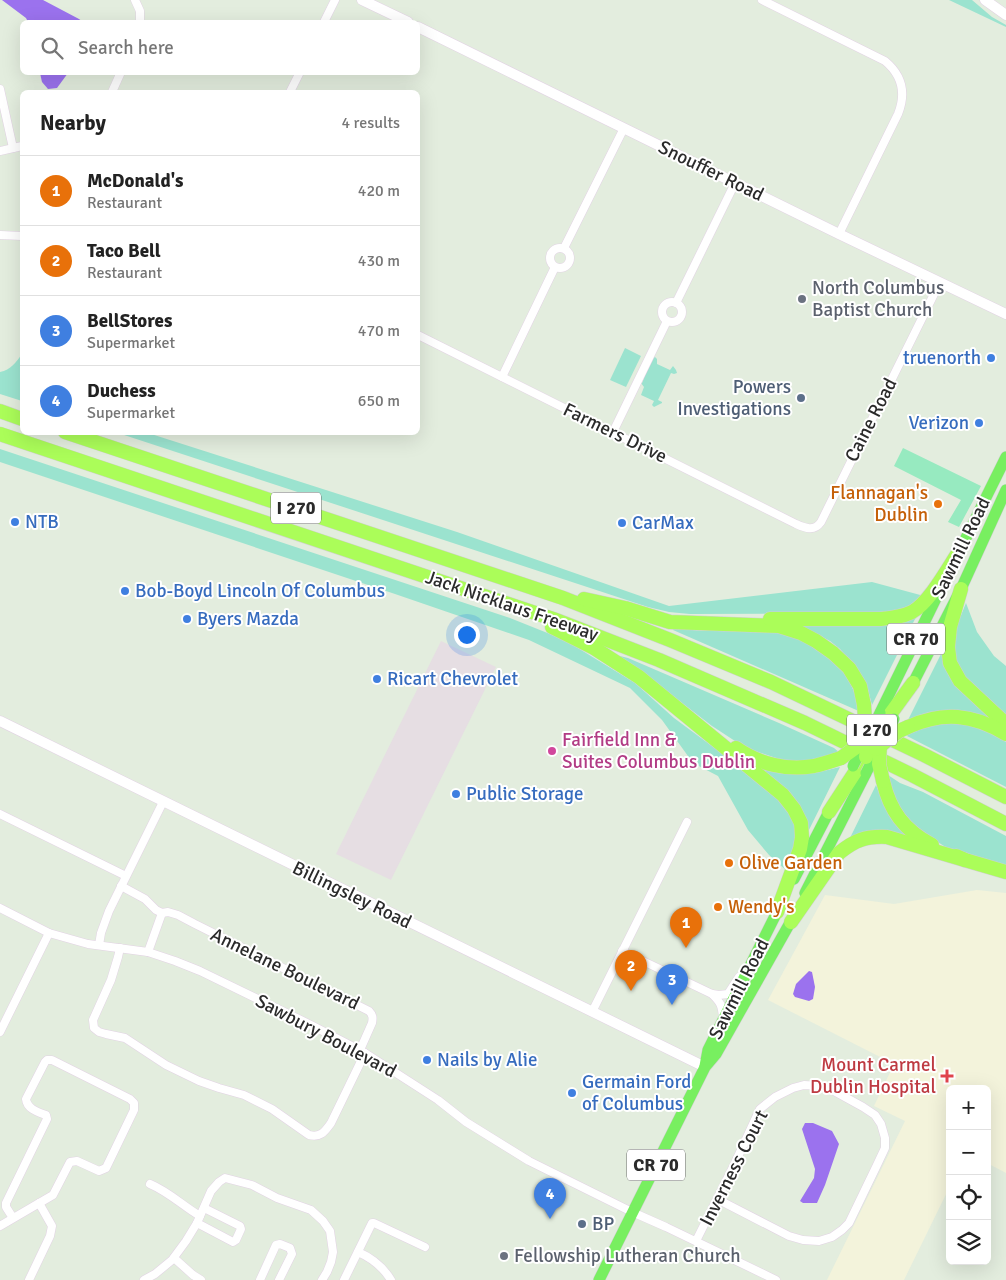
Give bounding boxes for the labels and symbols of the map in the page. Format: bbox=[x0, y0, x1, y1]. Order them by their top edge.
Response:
street label: Snouffer Road bbox=[654, 135, 768, 207]
place label: North Columbus Baptist Church bbox=[812, 276, 944, 322]
marker: North Columbus Baptist Church bbox=[796, 293, 808, 305]
place label: truenorth bbox=[903, 346, 981, 370]
marker: truenorth bbox=[985, 352, 997, 364]
street label: Caine Road bbox=[840, 374, 902, 466]
place label: Powers Investigations bbox=[677, 375, 791, 421]
marker: Powers Investigations bbox=[795, 392, 807, 404]
street label: Farmers Drive bbox=[559, 398, 671, 468]
place label: Verizon bbox=[909, 411, 969, 435]
marker: Verizon bbox=[973, 417, 985, 429]
place label: Flannagan's Dublin bbox=[830, 481, 928, 527]
road number: I 270 bbox=[271, 492, 321, 524]
street label: Sawmill Road bbox=[926, 493, 996, 603]
marker: Flannagan's Dublin bbox=[932, 498, 944, 510]
place label: NTB bbox=[25, 510, 59, 534]
place label: CarMax bbox=[632, 511, 694, 535]
marker: NTB bbox=[9, 516, 21, 528]
marker: CarMax bbox=[616, 517, 628, 529]
street label: Jack Nicklaus Freeway bbox=[422, 565, 602, 647]
place label: Bob-Boyd Lincoln Of Columbus bbox=[135, 579, 385, 603]
marker: Bob-Boyd Lincoln Of Columbus bbox=[119, 585, 131, 597]
place label: Byers Mazda bbox=[197, 607, 299, 631]
marker: Byers Mazda bbox=[181, 613, 193, 625]
your location bbox=[454, 622, 480, 648]
road number: CR 70 bbox=[887, 624, 945, 654]
place label: Ricart Chevrolet bbox=[387, 667, 519, 691]
marker: Ricart Chevrolet bbox=[371, 673, 383, 685]
road number: I 270 bbox=[847, 714, 897, 746]
place label: Fairfield Inn & Suites Columbus Dublin bbox=[562, 728, 755, 774]
marker: Fairfield Inn & Suites Columbus Dublin bbox=[546, 745, 558, 757]
place label: Public Storage bbox=[466, 782, 584, 806]
marker: Public Storage bbox=[450, 788, 462, 800]
place label: Olive Garden bbox=[739, 851, 843, 875]
street label: Billingsley Road bbox=[288, 856, 416, 934]
marker: Olive Garden bbox=[723, 857, 735, 869]
place label: Wendy's bbox=[728, 895, 794, 919]
marker: Wendy's bbox=[712, 901, 724, 913]
pin: 1 bbox=[670, 907, 702, 948]
street label: Annelane Boulevard bbox=[207, 923, 363, 1015]
street label: Sawmill Road bbox=[703, 935, 775, 1043]
pin: 2 bbox=[615, 950, 647, 991]
pin: 3 bbox=[656, 964, 688, 1005]
street label: Sawbury Boulevard bbox=[251, 989, 401, 1083]
place label: Nails by Alie bbox=[437, 1048, 537, 1072]
place label: Mount Carmel Dublin Hospital bbox=[810, 1053, 936, 1099]
marker: Nails by Alie bbox=[421, 1054, 433, 1066]
marker: Mount Carmel Dublin Hospital bbox=[940, 1069, 954, 1083]
place label: Germain Ford of Columbus bbox=[582, 1070, 691, 1116]
marker: Germain Ford of Columbus bbox=[566, 1087, 578, 1099]
street label: Inverness Court bbox=[695, 1106, 774, 1230]
road number: CR 70 bbox=[627, 1150, 685, 1180]
pin: 4 bbox=[534, 1178, 566, 1219]
place label: BP bbox=[592, 1212, 614, 1236]
marker: BP bbox=[576, 1218, 588, 1230]
place label: Fellowship Lutheran Church bbox=[514, 1244, 741, 1268]
marker: Fellowship Lutheran Church bbox=[498, 1250, 510, 1262]

